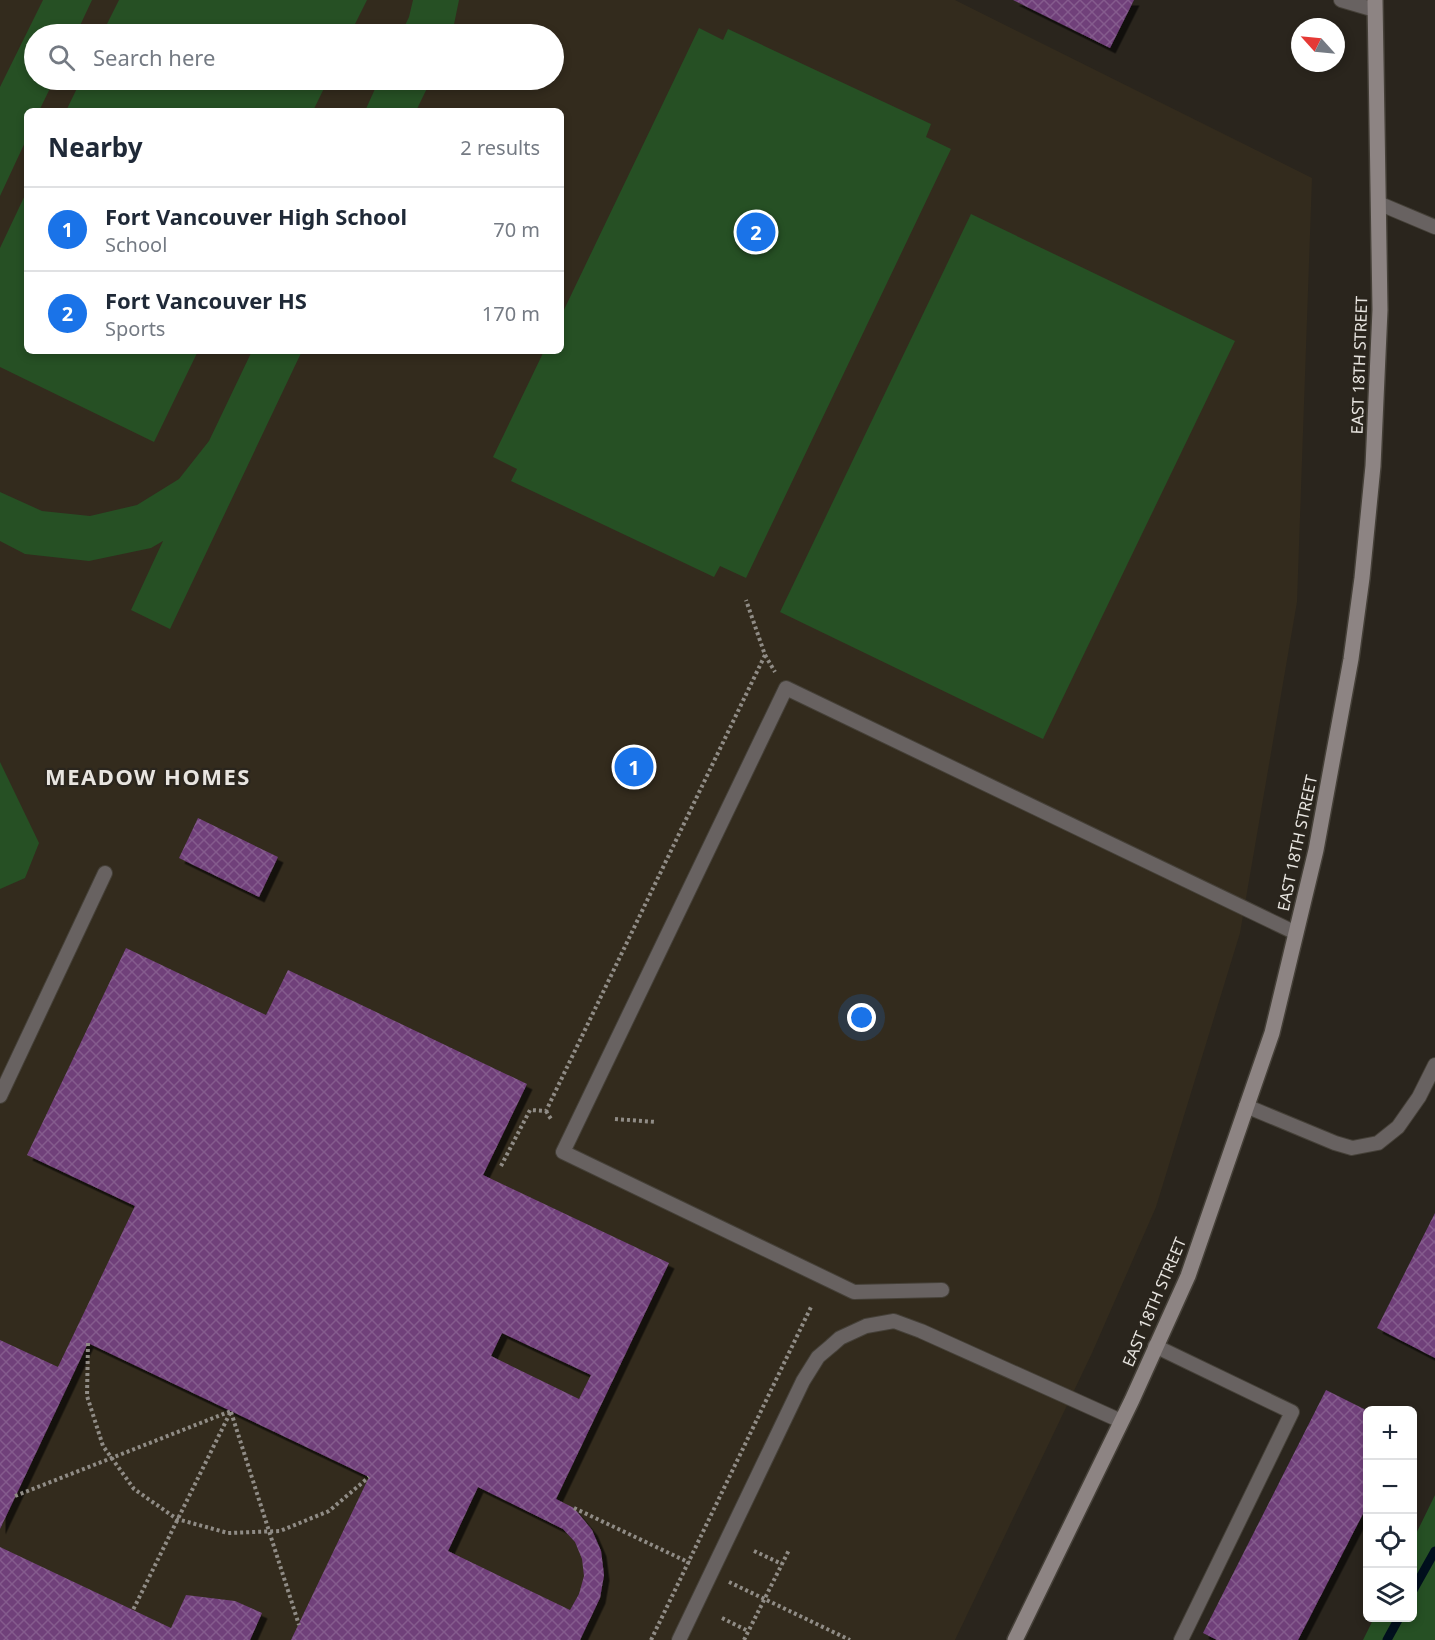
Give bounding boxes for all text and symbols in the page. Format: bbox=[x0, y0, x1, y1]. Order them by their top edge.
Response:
north arrow bbox=[1291, 18, 1345, 72]
search box bbox=[24, 24, 564, 90]
icon: search bbox=[45, 41, 78, 74]
text: Search here bbox=[93, 42, 215, 72]
text: Nearby bbox=[48, 129, 143, 165]
text: 2 results bbox=[460, 134, 540, 161]
text: Fort Vancouver High School bbox=[105, 201, 407, 231]
pin: 2 bbox=[736, 210, 776, 254]
text: 1 bbox=[62, 216, 73, 243]
text: 70 m bbox=[493, 216, 540, 243]
text: School bbox=[105, 231, 167, 258]
text: Fort Vancouver HS bbox=[105, 285, 307, 315]
street label: EAST 18TH STREET bbox=[1346, 295, 1372, 435]
text: 2 bbox=[62, 300, 73, 327]
text: 170 m bbox=[482, 300, 540, 327]
text: Sports bbox=[105, 315, 165, 342]
pin: 1 bbox=[614, 744, 654, 789]
district label: MEADOW HOMES bbox=[45, 761, 251, 791]
street label: EAST 18TH STREET bbox=[1272, 773, 1322, 913]
your location bbox=[847, 1003, 876, 1032]
street label: EAST 18TH STREET bbox=[1117, 1234, 1191, 1370]
map controls bbox=[1363, 1406, 1417, 1622]
button: + bbox=[1363, 1406, 1417, 1460]
button: − bbox=[1363, 1460, 1417, 1514]
button: locate bbox=[1363, 1514, 1417, 1568]
button: layers bbox=[1363, 1568, 1417, 1622]

